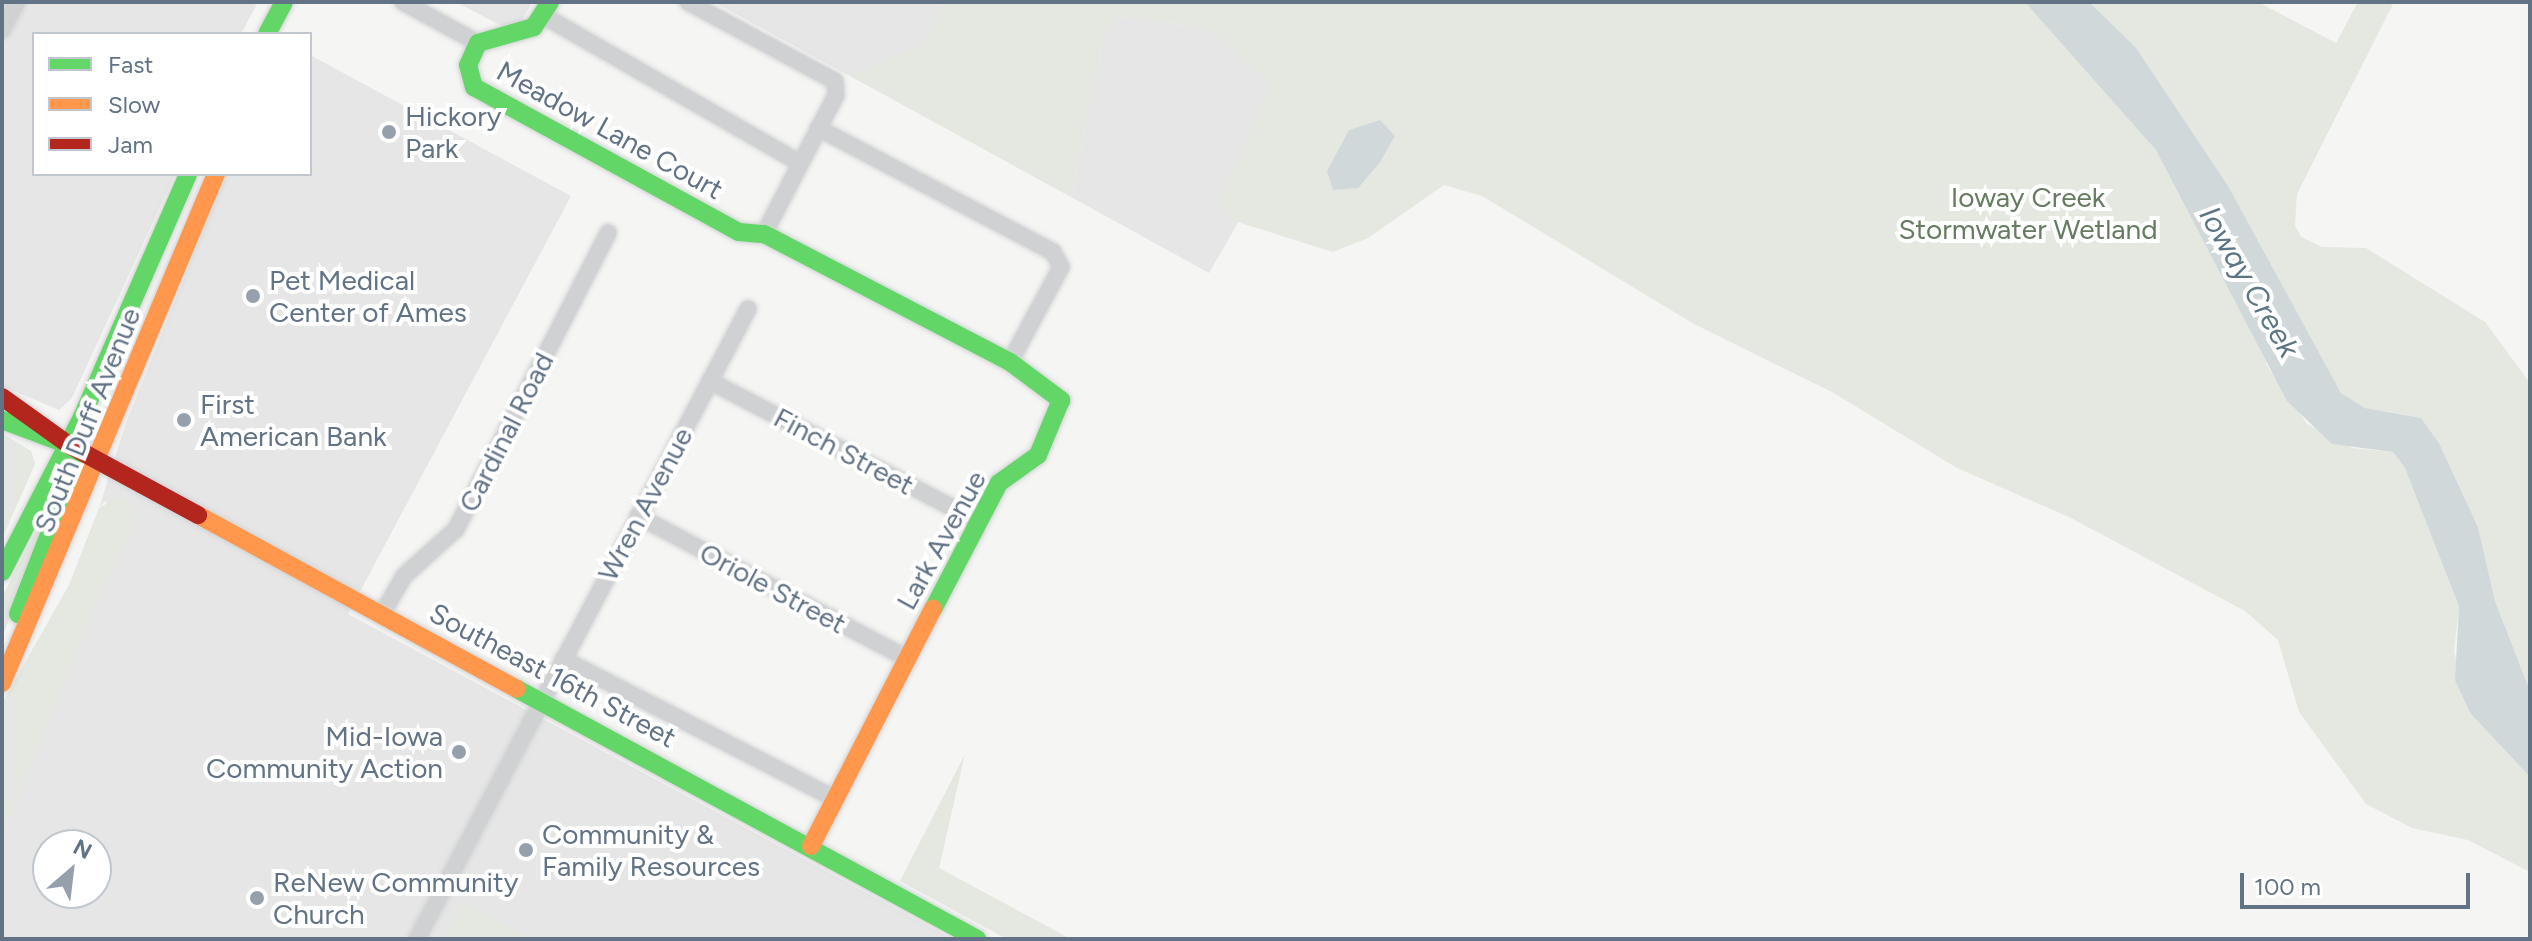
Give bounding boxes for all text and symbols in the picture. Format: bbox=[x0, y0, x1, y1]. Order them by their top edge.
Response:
legend bbox=[32, 32, 312, 176]
text: Fast bbox=[108, 50, 153, 79]
street label: Meadow Lane Court bbox=[491, 54, 729, 206]
text: Slow bbox=[108, 90, 160, 119]
place label: Hickory Park bbox=[405, 99, 501, 165]
marker: Hickory Park bbox=[380, 123, 398, 141]
text: Jam bbox=[108, 130, 153, 159]
park label: Ioway Creek Stormwater Wetland bbox=[1898, 180, 2158, 246]
water label: Ioway Creek bbox=[2191, 200, 2307, 364]
place label: Pet Medical Center of Ames bbox=[269, 263, 467, 329]
marker: Pet Medical Center of Ames bbox=[244, 287, 262, 305]
street label: South Duff Avenue bbox=[27, 303, 147, 537]
street label: Cardinal Road bbox=[451, 347, 561, 517]
place label: First American Bank bbox=[200, 387, 387, 453]
street label: Finch Street bbox=[768, 400, 920, 502]
marker: First American Bank bbox=[175, 411, 193, 429]
street label: Wren Avenue bbox=[591, 422, 699, 586]
street label: Lark Avenue bbox=[889, 465, 993, 615]
street label: Oriole Street bbox=[694, 535, 852, 641]
street label: Southeast 16th Street bbox=[424, 596, 682, 754]
place label: Mid-Iowa Community Action bbox=[206, 719, 443, 785]
marker: Mid-Iowa Community Action bbox=[450, 743, 468, 761]
place label: Community & Family Resources bbox=[542, 817, 760, 883]
north arrow bbox=[32, 829, 112, 909]
text: N bbox=[69, 833, 96, 865]
marker: Community & Family Resources bbox=[517, 841, 535, 859]
scale bar bbox=[2244, 857, 2474, 907]
place label: ReNew Community Church bbox=[273, 865, 518, 931]
text: 100 m bbox=[2254, 872, 2321, 901]
marker: ReNew Community Church bbox=[248, 889, 266, 907]

